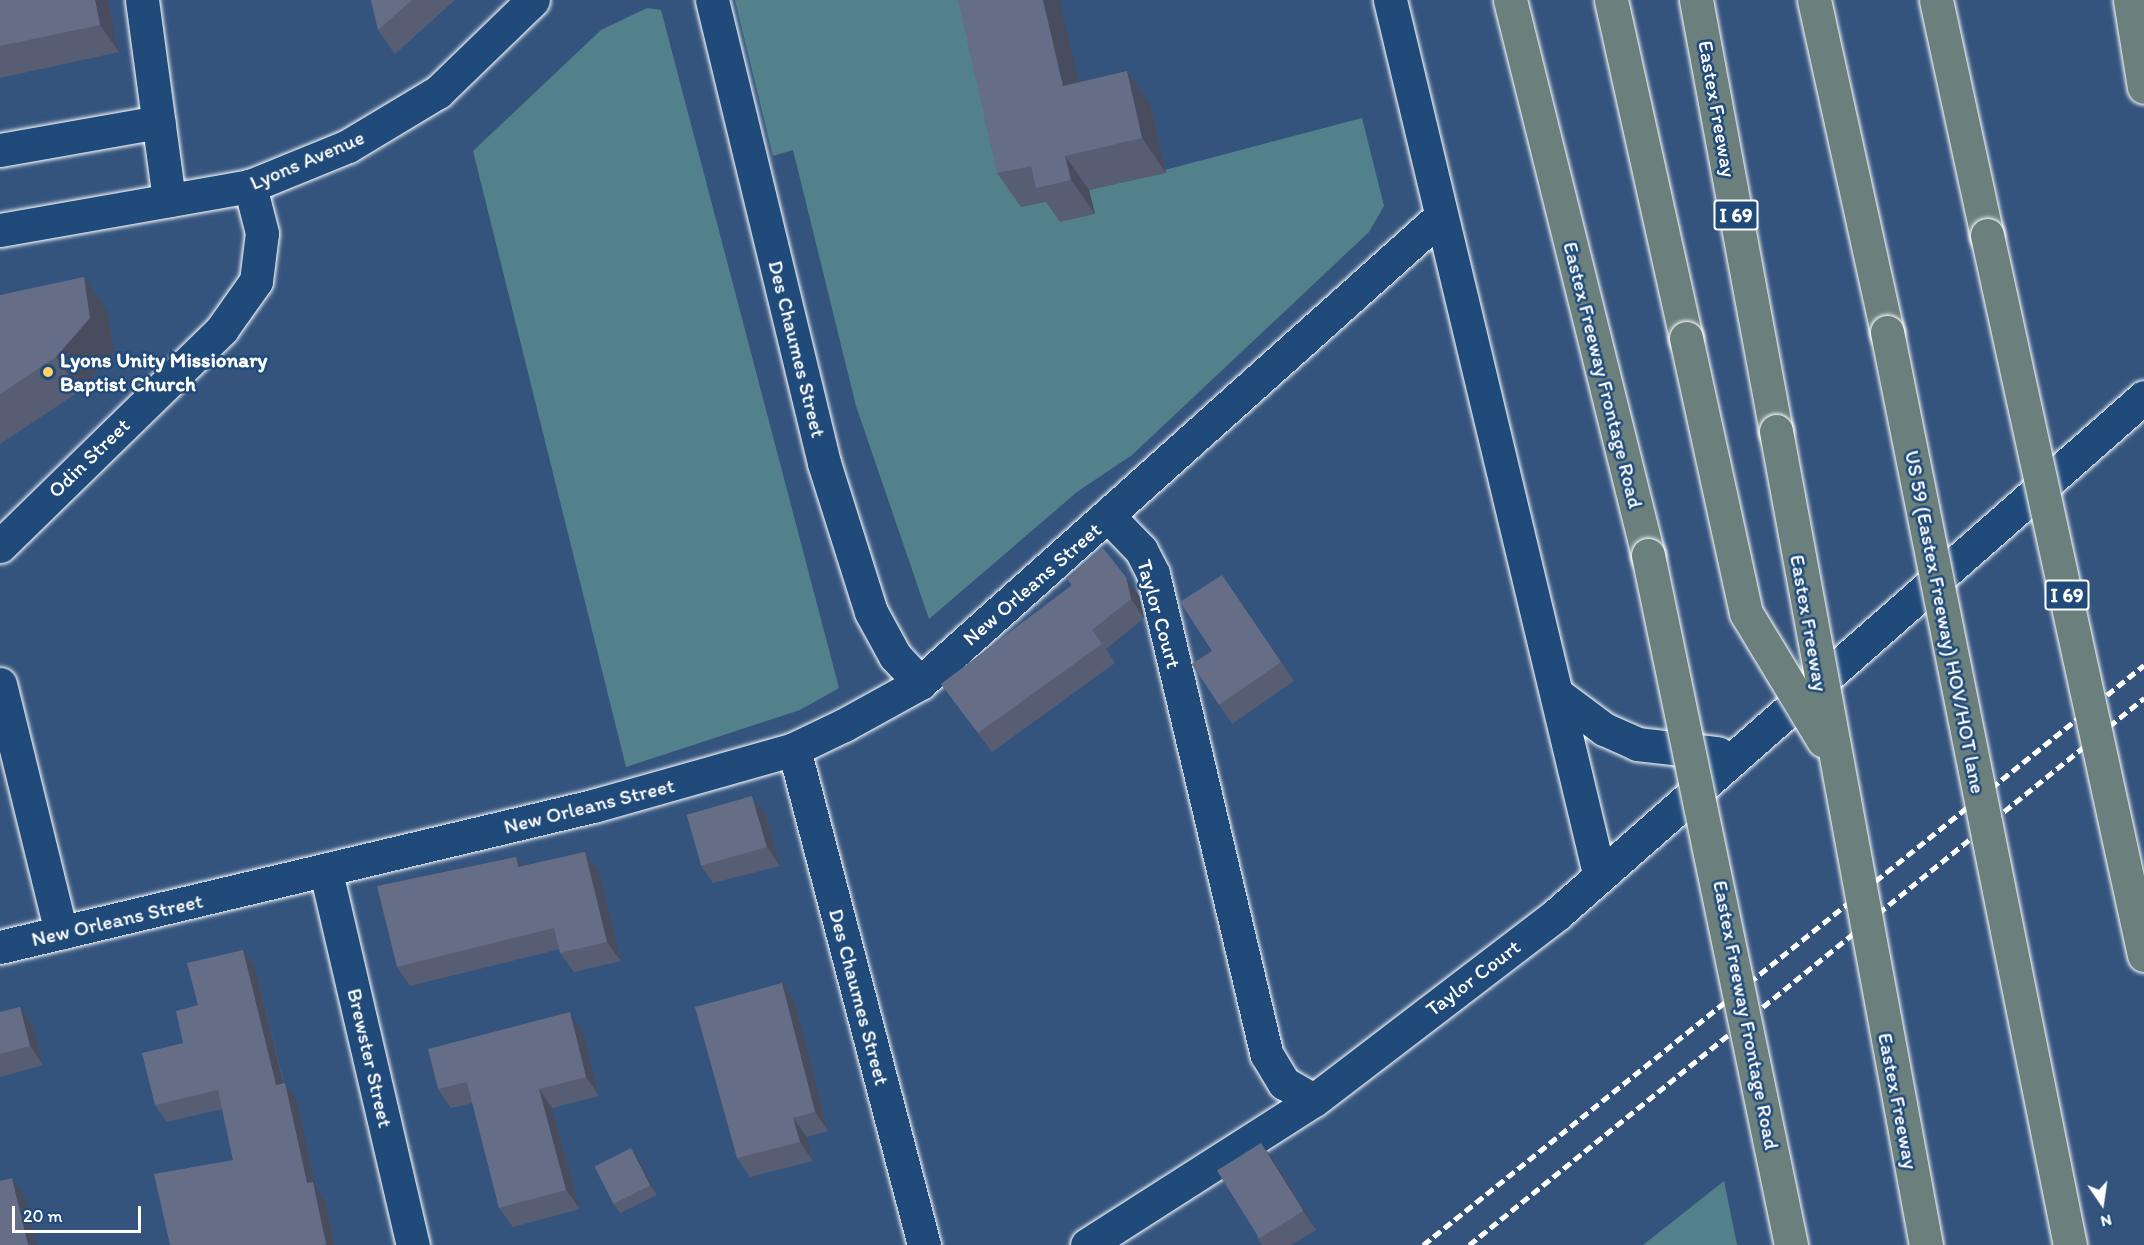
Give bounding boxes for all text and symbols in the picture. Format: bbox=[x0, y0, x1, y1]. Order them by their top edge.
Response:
street label: Eastex Freeway bbox=[1693, 38, 1741, 180]
street label: Lyons Avenue bbox=[246, 125, 368, 195]
road number: I 69 bbox=[1714, 198, 1758, 232]
street label: Eastex Freeway Frontage Road bbox=[1558, 239, 1648, 511]
street label: Des Chaumes Street bbox=[763, 258, 831, 440]
place label: Lyons Unity Missionary Baptist Church bbox=[60, 347, 268, 397]
marker: Lyons Unity Missionary Baptist Church bbox=[41, 365, 55, 379]
street label: Odin Street bbox=[43, 413, 135, 503]
street label: US 59 (Eastex Freeway) HOV/HOT lane bbox=[1899, 448, 1991, 796]
street label: New Orleans Street bbox=[958, 517, 1106, 651]
street label: Eastex Freeway bbox=[1785, 552, 1833, 694]
street label: Taylor Court bbox=[1131, 557, 1187, 671]
road number: I 69 bbox=[2044, 578, 2090, 612]
street label: New Orleans Street bbox=[501, 773, 677, 839]
street label: Eastex Freeway Frontage Road bbox=[1708, 878, 1784, 1152]
street label: New Orleans Street bbox=[29, 888, 205, 952]
street label: Des Chaumes Street bbox=[823, 906, 895, 1088]
street label: Taylor Court bbox=[1421, 934, 1525, 1022]
street label: Brewster Street bbox=[342, 986, 398, 1130]
street label: Eastex Freeway bbox=[1872, 1030, 1924, 1172]
north arrow bbox=[2072, 1173, 2132, 1233]
scale bar bbox=[15, 1194, 144, 1232]
text: 20 m bbox=[23, 1205, 63, 1227]
text: N bbox=[2099, 1211, 2114, 1231]

